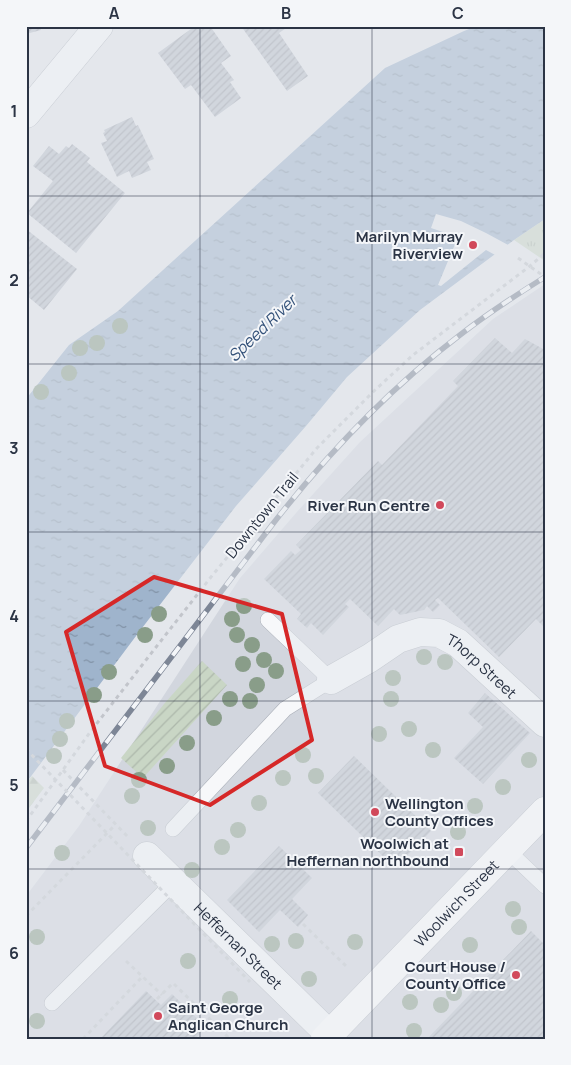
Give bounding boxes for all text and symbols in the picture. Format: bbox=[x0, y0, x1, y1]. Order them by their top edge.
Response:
text: A bbox=[109, 2, 120, 24]
text: B bbox=[281, 2, 291, 24]
text: C bbox=[452, 2, 464, 24]
text: 1 bbox=[10, 100, 18, 122]
place label: Marilyn Murray Riverview bbox=[356, 226, 464, 264]
marker: Marilyn Murray Riverview bbox=[467, 239, 479, 251]
text: 2 bbox=[9, 269, 19, 291]
water label: Speed River bbox=[223, 288, 303, 366]
text: 3 bbox=[9, 437, 19, 459]
street label: Downtown Trail bbox=[221, 467, 303, 563]
place label: River Run Centre bbox=[308, 495, 430, 516]
marker: River Run Centre bbox=[434, 499, 446, 511]
text: 4 bbox=[9, 605, 19, 627]
street label: Thorp Street bbox=[443, 628, 522, 703]
text: 5 bbox=[9, 774, 19, 796]
place label: Wellington County Offices bbox=[385, 793, 494, 831]
marker: Wellington County Offices bbox=[369, 806, 381, 818]
place label: Woolwich at Heffernan northbound bbox=[287, 833, 449, 871]
marker: Woolwich at Heffernan northbound bbox=[453, 846, 465, 858]
street label: Woolwich Street bbox=[409, 855, 503, 951]
street label: Heffernan Street bbox=[190, 897, 287, 994]
text: 6 bbox=[9, 942, 19, 964]
place label: Court House / County Office bbox=[405, 956, 506, 994]
marker: Court House / County Office bbox=[510, 969, 522, 981]
place label: Saint George Anglican Church bbox=[168, 997, 288, 1035]
marker: Saint George Anglican Church bbox=[152, 1010, 164, 1022]

